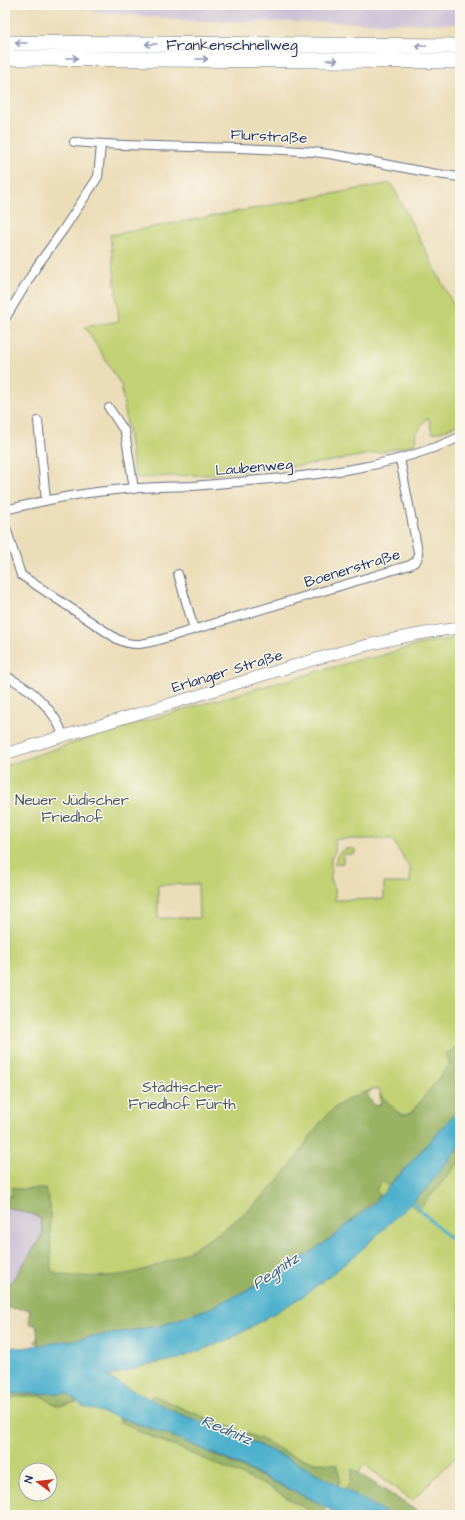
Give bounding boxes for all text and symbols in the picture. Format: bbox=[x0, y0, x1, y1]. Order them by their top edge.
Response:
street label: Frankenschnellweg bbox=[166, 35, 298, 57]
one-way arrow bbox=[15, 39, 28, 47]
one-way arrow bbox=[145, 40, 158, 48]
one-way arrow bbox=[415, 42, 428, 50]
one-way arrow bbox=[65, 54, 78, 62]
one-way arrow bbox=[195, 55, 208, 63]
one-way arrow bbox=[325, 56, 338, 64]
street label: Flurstraße bbox=[230, 124, 308, 149]
street label: Laubenweg bbox=[214, 454, 294, 482]
street label: Boenerstraße bbox=[302, 544, 403, 593]
street label: Erlanger Straße bbox=[169, 645, 286, 699]
park label: Neuer Jüdischer Friedhof bbox=[15, 790, 129, 828]
park label: Städtischer Friedhof Fürth bbox=[128, 1077, 236, 1115]
water label: Pegnitz bbox=[248, 1247, 305, 1295]
water label: Rednitz bbox=[198, 1409, 256, 1451]
north arrow bbox=[18, 1462, 58, 1502]
text: N bbox=[21, 1474, 37, 1485]

